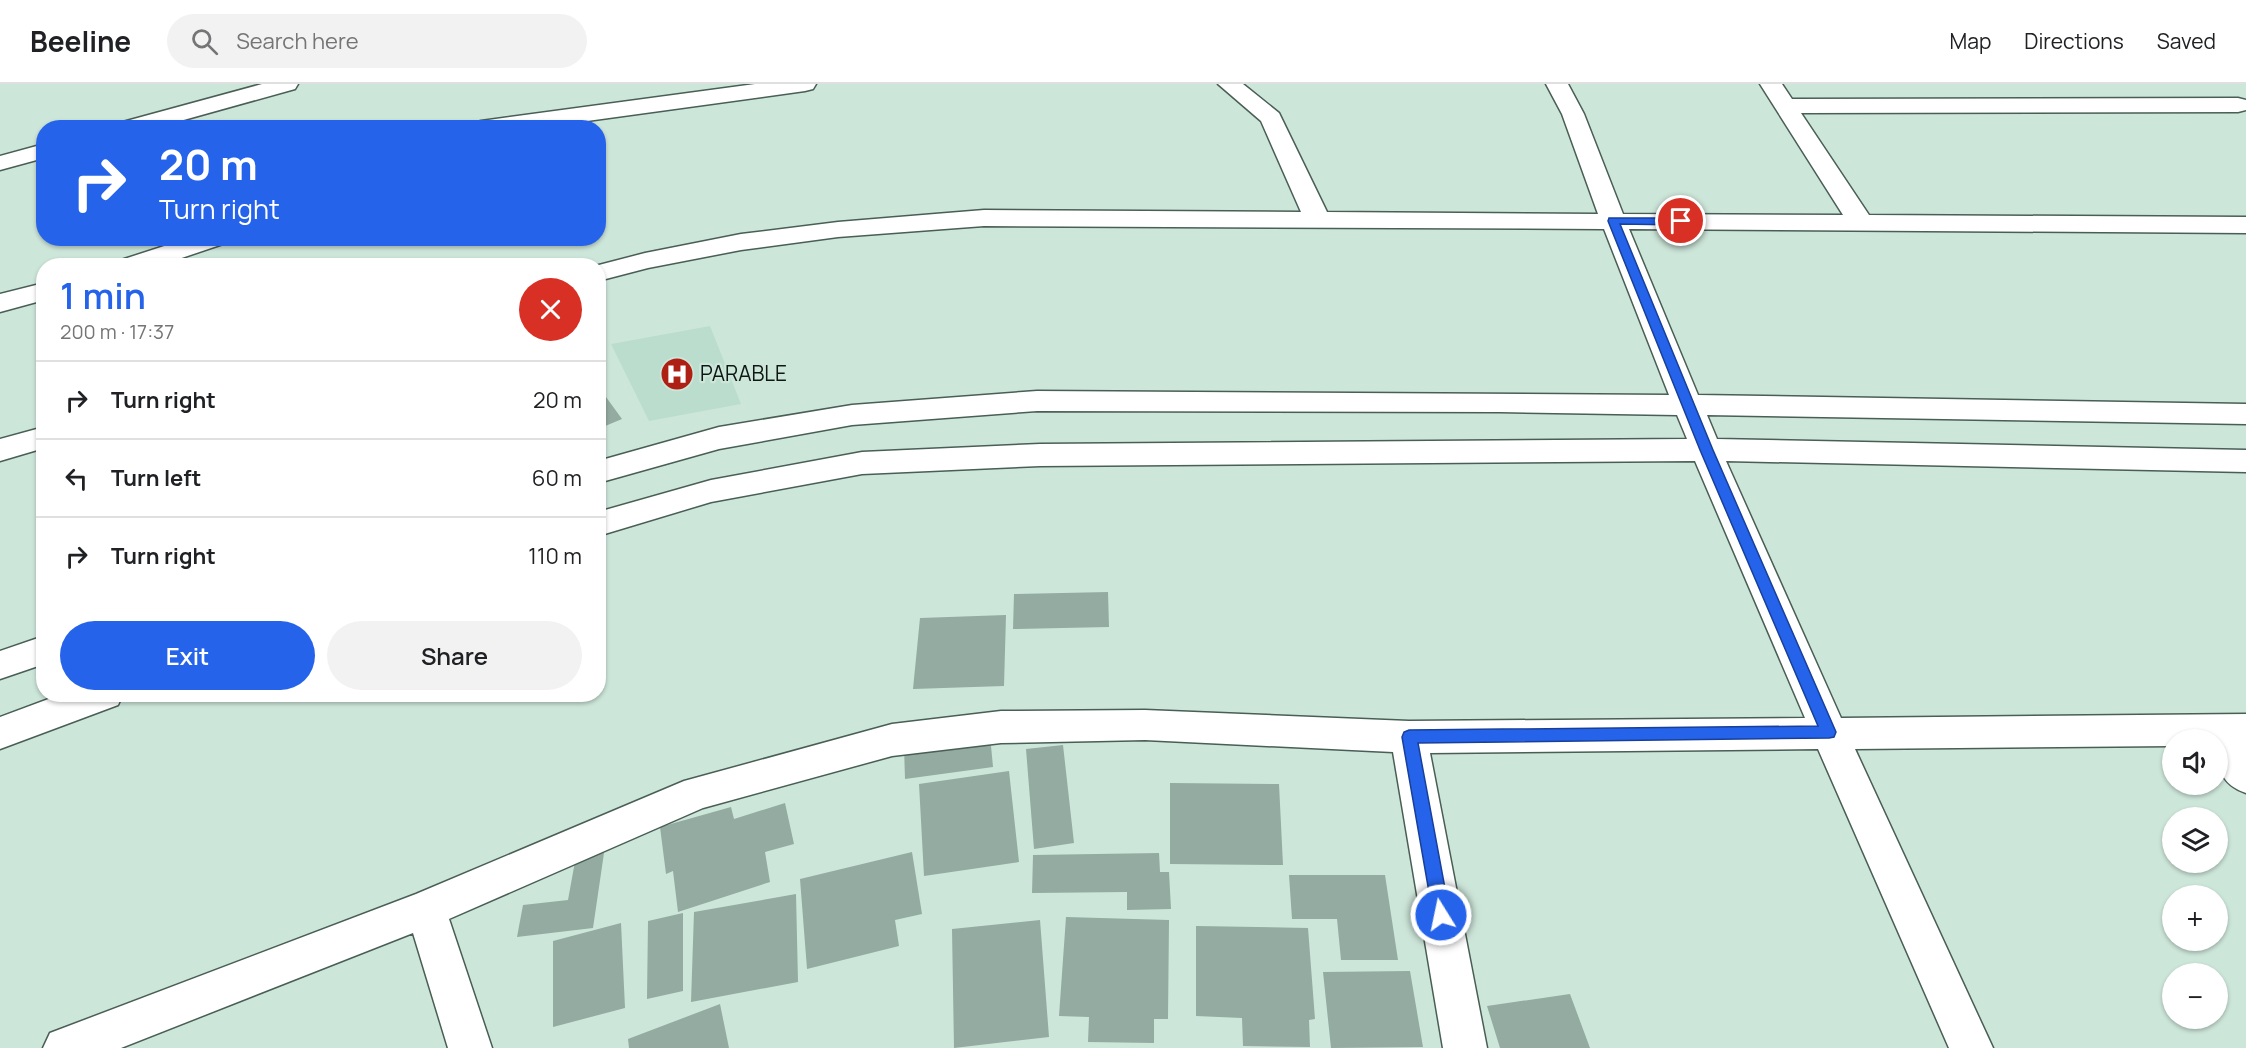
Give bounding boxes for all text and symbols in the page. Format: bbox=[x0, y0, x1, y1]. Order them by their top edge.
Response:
search box bbox=[167, 14, 587, 68]
text: Beeline bbox=[30, 22, 131, 60]
icon: search bbox=[188, 25, 221, 58]
text: Search here bbox=[236, 26, 359, 56]
text: Map bbox=[1950, 27, 1991, 55]
text: Directions bbox=[2024, 27, 2124, 55]
text: Saved bbox=[2157, 27, 2216, 55]
text: 20 m bbox=[159, 135, 258, 193]
icon: right bbox=[60, 144, 138, 222]
text: Turn right bbox=[159, 190, 280, 227]
pin bbox=[1655, 195, 1706, 246]
icon: arrive bbox=[1664, 204, 1697, 237]
text: 1 min bbox=[60, 271, 146, 320]
button: close bbox=[519, 278, 582, 341]
text: 200 m · 17:37 bbox=[60, 318, 174, 345]
hospital icon: PARABLE bbox=[659, 356, 695, 392]
place label: PARABLE bbox=[700, 359, 787, 387]
icon: right bbox=[60, 384, 93, 417]
text: Turn right bbox=[111, 385, 216, 415]
text: 20 m bbox=[533, 385, 582, 415]
icon: left bbox=[60, 462, 93, 495]
text: Turn left bbox=[111, 463, 201, 493]
text: 60 m bbox=[532, 463, 582, 493]
icon: right bbox=[60, 540, 93, 573]
text: Turn right bbox=[111, 541, 216, 571]
text: 110 m bbox=[528, 541, 582, 571]
button: Exit bbox=[60, 621, 315, 690]
button: Share bbox=[327, 621, 582, 690]
map controls bbox=[2162, 729, 2228, 1029]
button: sound bbox=[2162, 729, 2228, 795]
button: layers bbox=[2162, 807, 2228, 873]
position arrow bbox=[1409, 883, 1473, 947]
button: + bbox=[2162, 885, 2228, 951]
button: − bbox=[2162, 963, 2228, 1029]

